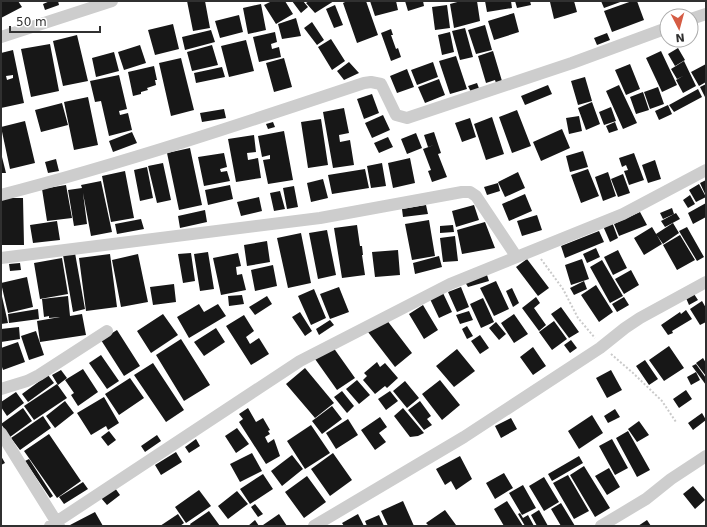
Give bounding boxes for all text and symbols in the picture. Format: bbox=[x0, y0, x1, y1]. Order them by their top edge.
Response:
scale bar bbox=[10, 8, 100, 34]
north arrow bbox=[659, 8, 699, 48]
text: 50 m bbox=[16, 15, 47, 29]
text: N bbox=[675, 31, 685, 44]

